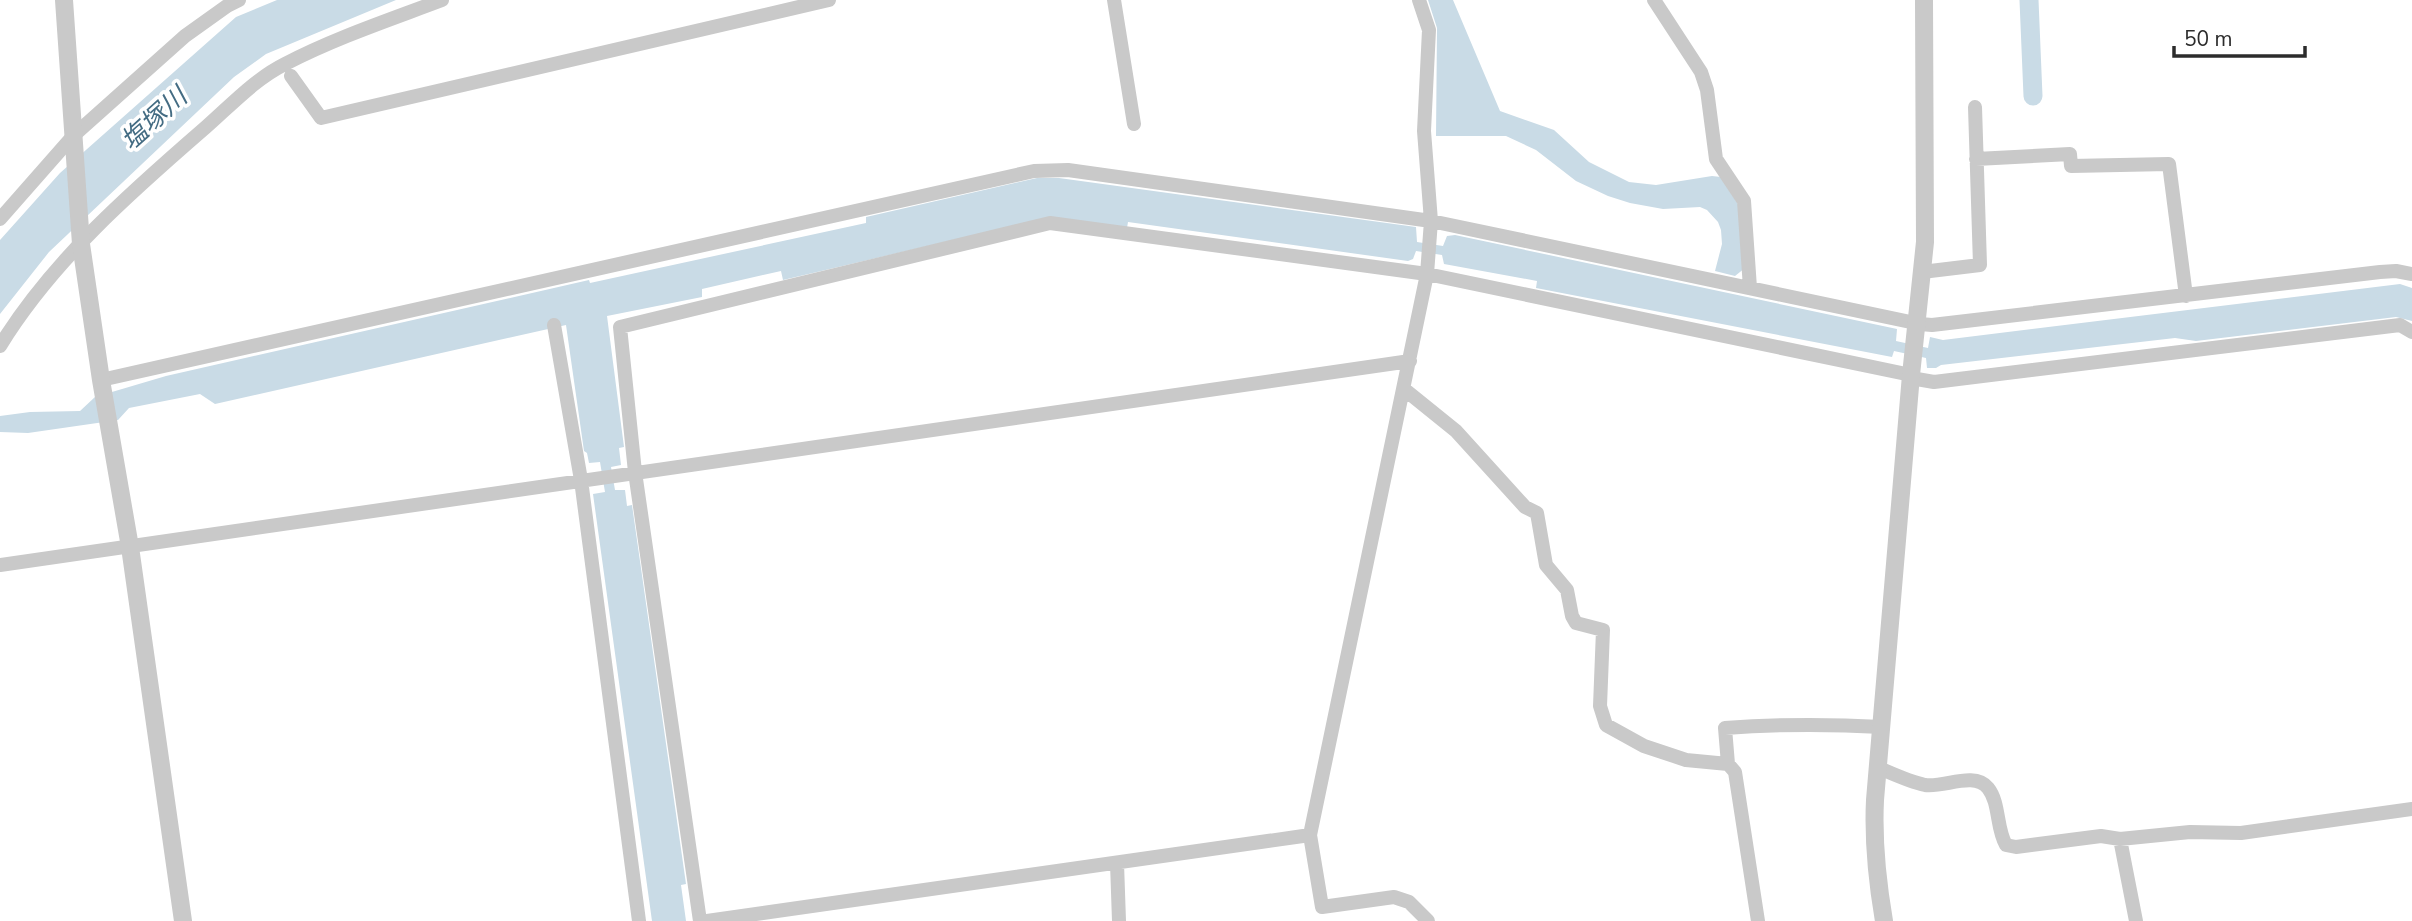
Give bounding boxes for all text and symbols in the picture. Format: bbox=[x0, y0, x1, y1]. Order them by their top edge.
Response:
scale bar bbox=[2174, 14, 2305, 58]
text: 50 m bbox=[2184, 25, 2233, 53]
water label: 塩塚川 bbox=[113, 78, 197, 158]

